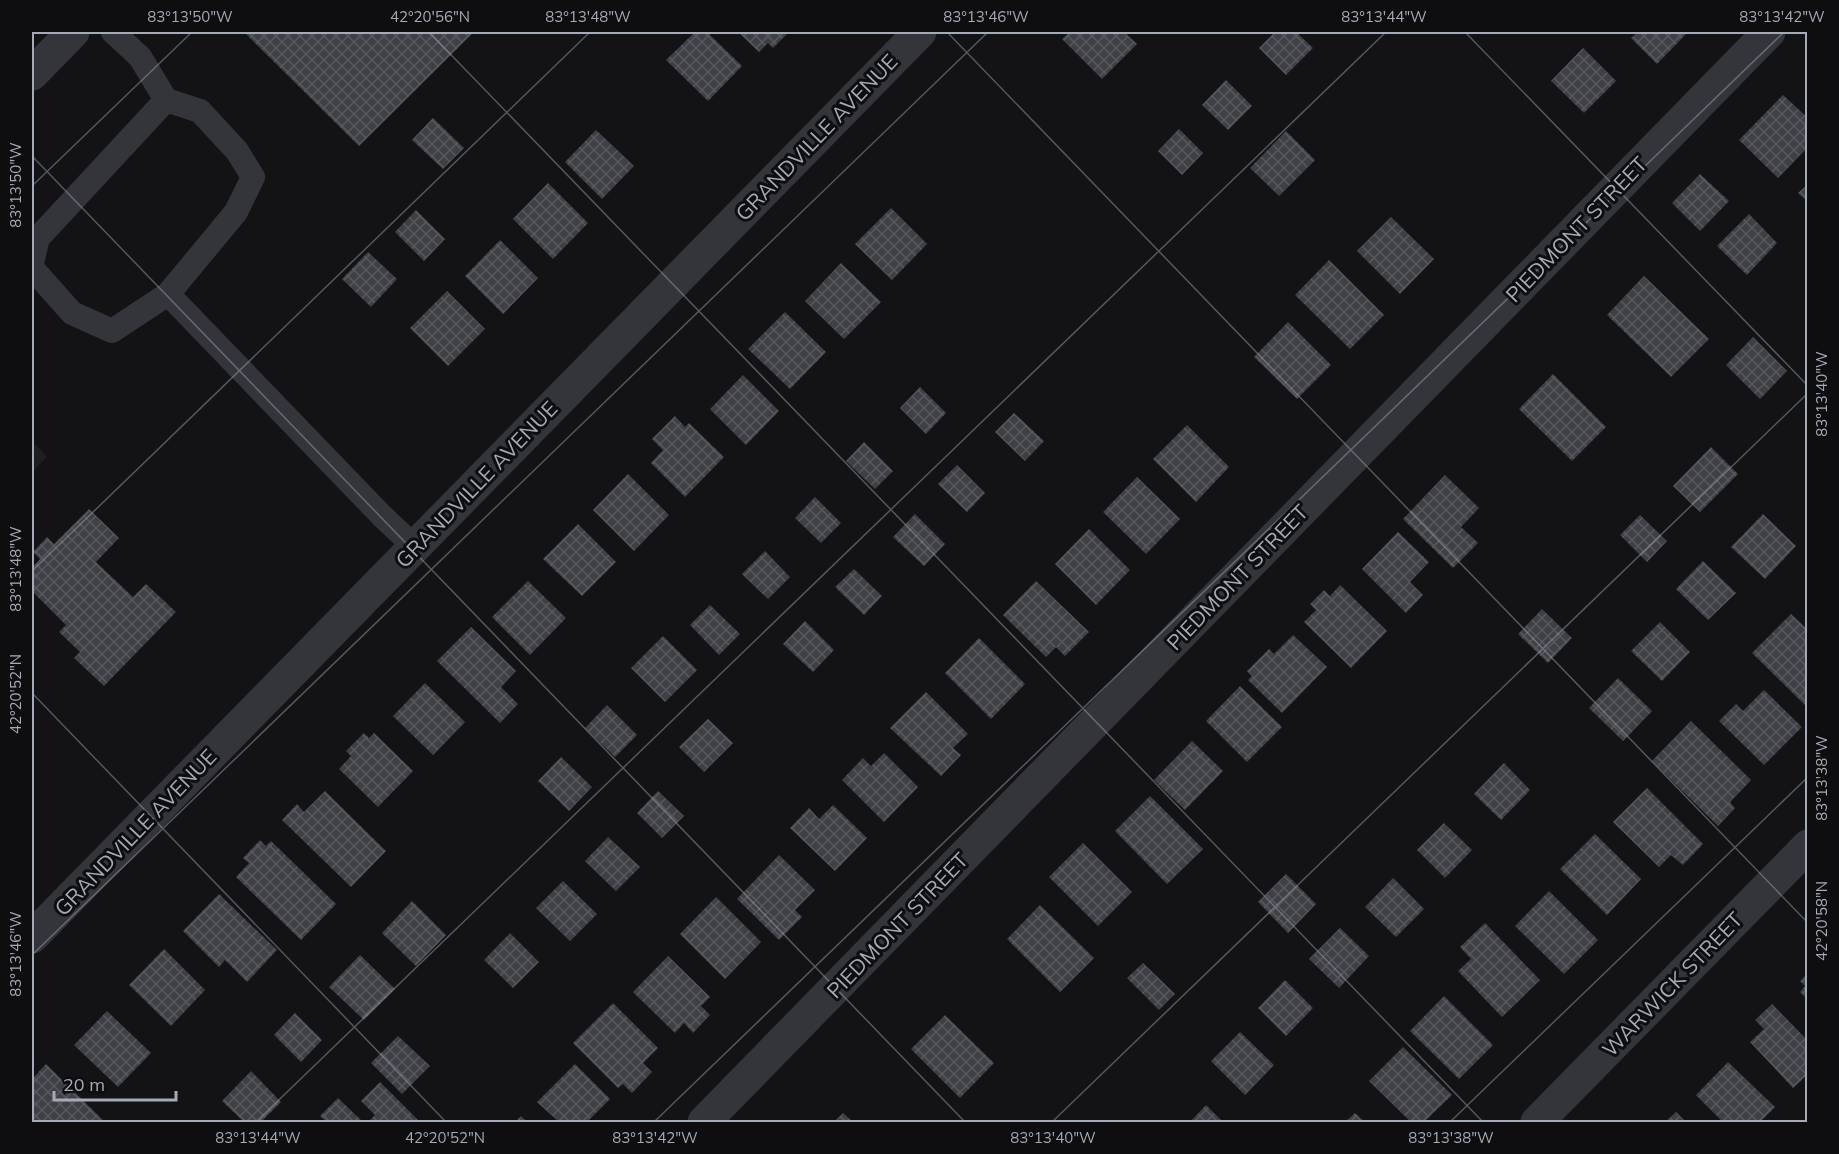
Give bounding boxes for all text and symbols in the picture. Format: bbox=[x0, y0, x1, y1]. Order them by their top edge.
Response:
text: 83°13'50"W bbox=[147, 7, 233, 26]
text: 42°20'56"N bbox=[390, 7, 470, 26]
text: 83°13'48"W bbox=[545, 7, 631, 26]
text: 83°13'46"W bbox=[943, 7, 1029, 26]
text: 83°13'44"W bbox=[1341, 7, 1427, 26]
text: 83°13'42"W bbox=[1739, 7, 1825, 26]
street label: GRANDVILLE AVENUE bbox=[730, 48, 902, 226]
text: 83°13'50"W bbox=[6, 142, 25, 228]
street label: PIEDMONT STREET bbox=[1500, 151, 1652, 307]
text: 83°13'40"W bbox=[1812, 351, 1831, 437]
street label: GRANDVILLE AVENUE bbox=[390, 395, 562, 573]
street label: PIEDMONT STREET bbox=[1161, 499, 1313, 655]
text: 83°13'48"W bbox=[6, 526, 25, 612]
text: 42°20'52"N bbox=[6, 654, 25, 734]
text: 83°13'38"W bbox=[1812, 735, 1831, 821]
street label: GRANDVILLE AVENUE bbox=[49, 743, 221, 921]
street label: PIEDMONT STREET bbox=[821, 847, 973, 1003]
text: 42°20'58"N bbox=[1812, 881, 1831, 961]
street label: WARWICK STREET bbox=[1596, 906, 1748, 1062]
text: 83°13'46"W bbox=[6, 911, 25, 997]
scale bar bbox=[54, 1064, 176, 1102]
text: 20 m bbox=[63, 1073, 105, 1096]
text: 83°13'44"W bbox=[215, 1128, 301, 1147]
text: 42°20'52"N bbox=[405, 1128, 485, 1147]
text: 83°13'42"W bbox=[612, 1128, 698, 1147]
text: 83°13'40"W bbox=[1010, 1128, 1096, 1147]
text: 83°13'38"W bbox=[1408, 1128, 1494, 1147]

